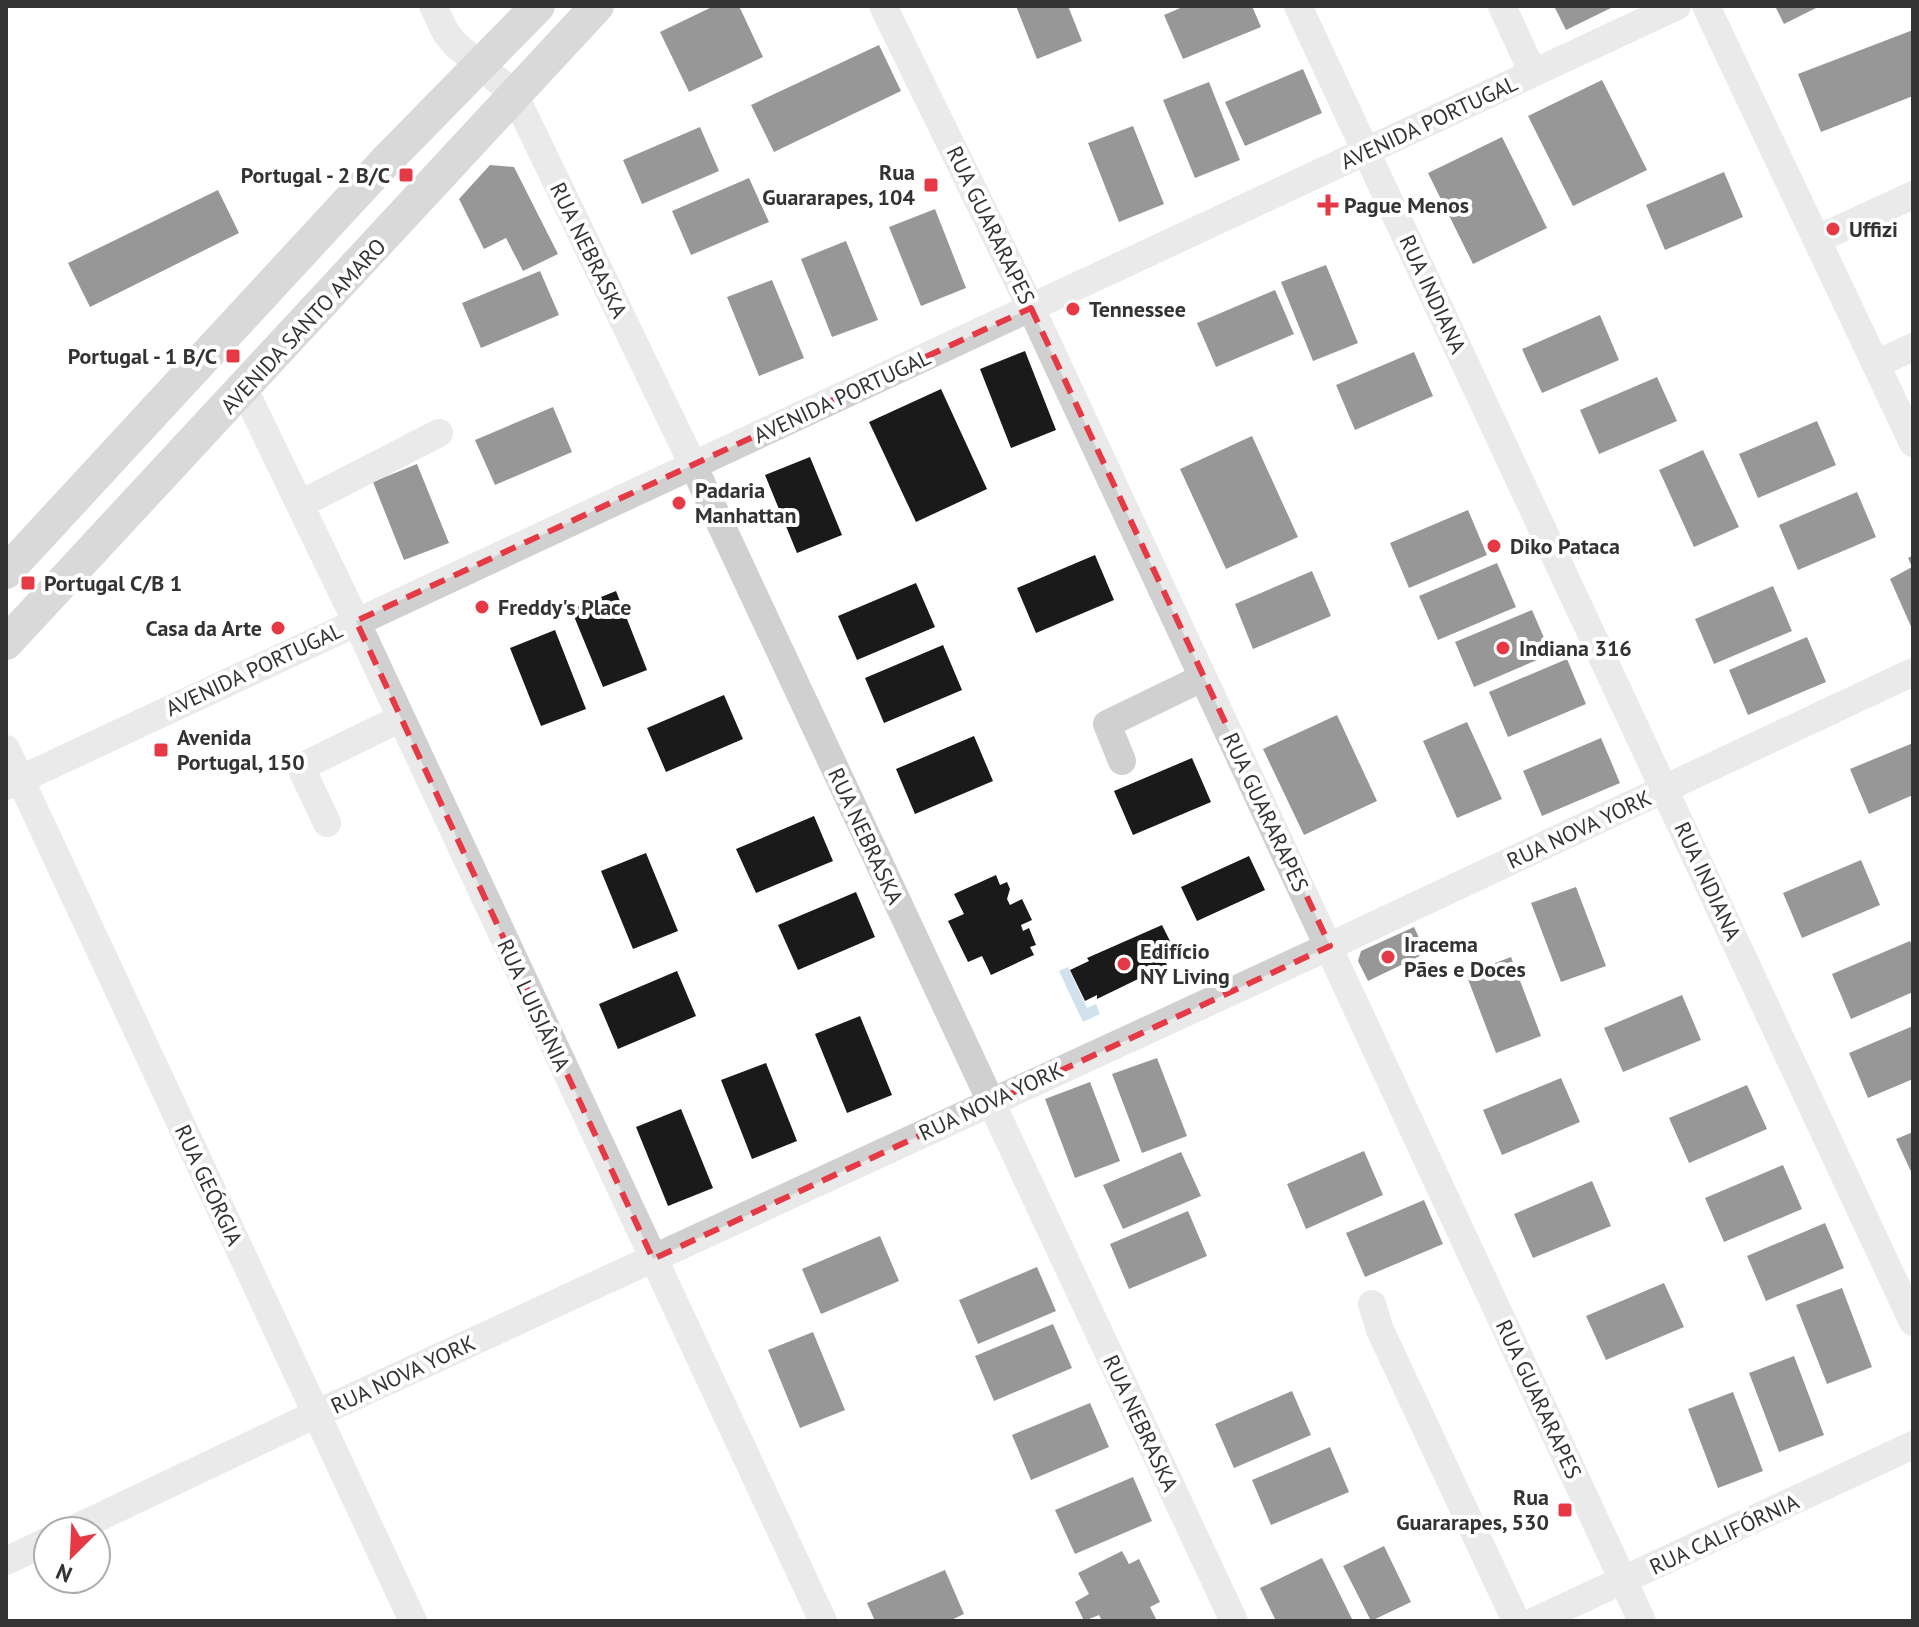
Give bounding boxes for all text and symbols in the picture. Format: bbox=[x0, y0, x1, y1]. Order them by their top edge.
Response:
street label: AVENIDA PORTUGAL bbox=[1336, 69, 1522, 175]
street label: RUA GUARARAPES bbox=[941, 141, 1041, 309]
place label: Rua Guararapes, 104 bbox=[762, 158, 916, 211]
place label: Portugal - 2 B/C bbox=[241, 161, 390, 189]
marker: Portugal - 2 B/C bbox=[397, 166, 415, 184]
marker: Rua Guararapes, 104 bbox=[922, 176, 940, 194]
street label: RUA NEBRASKA bbox=[544, 178, 634, 322]
place label: Pague Menos bbox=[1344, 191, 1469, 219]
marker: Pague Menos bbox=[1319, 196, 1337, 214]
place label: Uffizi bbox=[1849, 215, 1898, 243]
marker: Uffizi bbox=[1824, 220, 1842, 238]
street label: RUA INDIANA bbox=[1393, 230, 1473, 358]
street label: AVENIDA SANTO AMARO bbox=[214, 232, 392, 420]
place label: Tennessee bbox=[1089, 295, 1186, 323]
marker: Tennessee bbox=[1064, 300, 1082, 318]
place label: Portugal - 1 B/C bbox=[68, 342, 217, 370]
street label: AVENIDA PORTUGAL bbox=[749, 343, 935, 449]
marker: Portugal - 1 B/C bbox=[224, 347, 242, 365]
place label: Padaria Manhattan bbox=[695, 476, 797, 529]
marker: Padaria Manhattan bbox=[670, 494, 688, 512]
place label: Diko Pataca bbox=[1510, 532, 1620, 560]
marker: Diko Pataca bbox=[1485, 537, 1503, 555]
place label: Portugal C/B 1 bbox=[44, 569, 182, 597]
marker: Portugal C/B 1 bbox=[19, 574, 37, 592]
place label: Freddy's Place bbox=[498, 593, 631, 621]
marker: Freddy's Place bbox=[473, 598, 491, 616]
place label: Casa da Arte bbox=[145, 614, 262, 642]
street label: AVENIDA PORTUGAL bbox=[161, 616, 347, 722]
marker: Casa da Arte bbox=[269, 619, 287, 637]
place label: Indiana 316 bbox=[1519, 634, 1632, 662]
marker: Indiana 316 bbox=[1494, 639, 1512, 657]
place label: Avenida Portugal, 150 bbox=[177, 723, 305, 776]
street label: RUA GUARARAPES bbox=[1217, 728, 1315, 896]
marker: Avenida Portugal, 150 bbox=[152, 741, 170, 759]
street label: RUA NEBRASKA bbox=[822, 763, 910, 909]
street label: RUA NOVA YORK bbox=[1502, 783, 1656, 875]
street label: RUA INDIANA bbox=[1668, 817, 1748, 945]
place label: Iracema Pães e Doces bbox=[1404, 930, 1526, 983]
street label: RUA LUISIÂNIA bbox=[491, 935, 577, 1076]
place label: Edifício NY Living bbox=[1140, 937, 1230, 990]
marker: Iracema Pães e Doces bbox=[1379, 948, 1397, 966]
marker: Edifício NY Living bbox=[1115, 955, 1133, 973]
street label: RUA NOVA YORK bbox=[914, 1055, 1068, 1147]
street label: RUA GEÓRGIA bbox=[169, 1120, 249, 1250]
street label: RUA GUARARAPES bbox=[1490, 1315, 1588, 1483]
street label: RUA NOVA YORK bbox=[326, 1328, 480, 1420]
street label: RUA NEBRASKA bbox=[1097, 1350, 1185, 1496]
place label: Rua Guararapes, 530 bbox=[1396, 1483, 1549, 1536]
street label: RUA CALIFÓRNIA bbox=[1645, 1487, 1803, 1581]
marker: Rua Guararapes, 530 bbox=[1556, 1501, 1574, 1519]
north arrow bbox=[32, 1515, 112, 1595]
text: N bbox=[52, 1558, 76, 1589]

